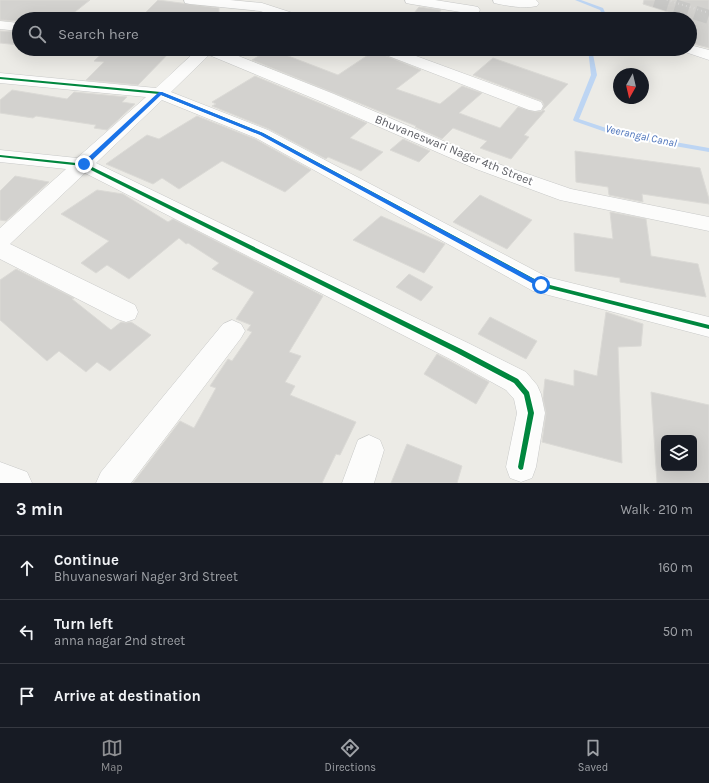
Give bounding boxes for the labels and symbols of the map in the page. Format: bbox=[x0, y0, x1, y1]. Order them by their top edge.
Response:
north arrow bbox=[613, 68, 649, 104]
street label: Bhuvaneswari Nager 4th Street bbox=[373, 112, 536, 188]
water label: Veerangal Canal bbox=[604, 122, 678, 150]
route end bbox=[75, 155, 93, 173]
route start bbox=[532, 276, 550, 294]

